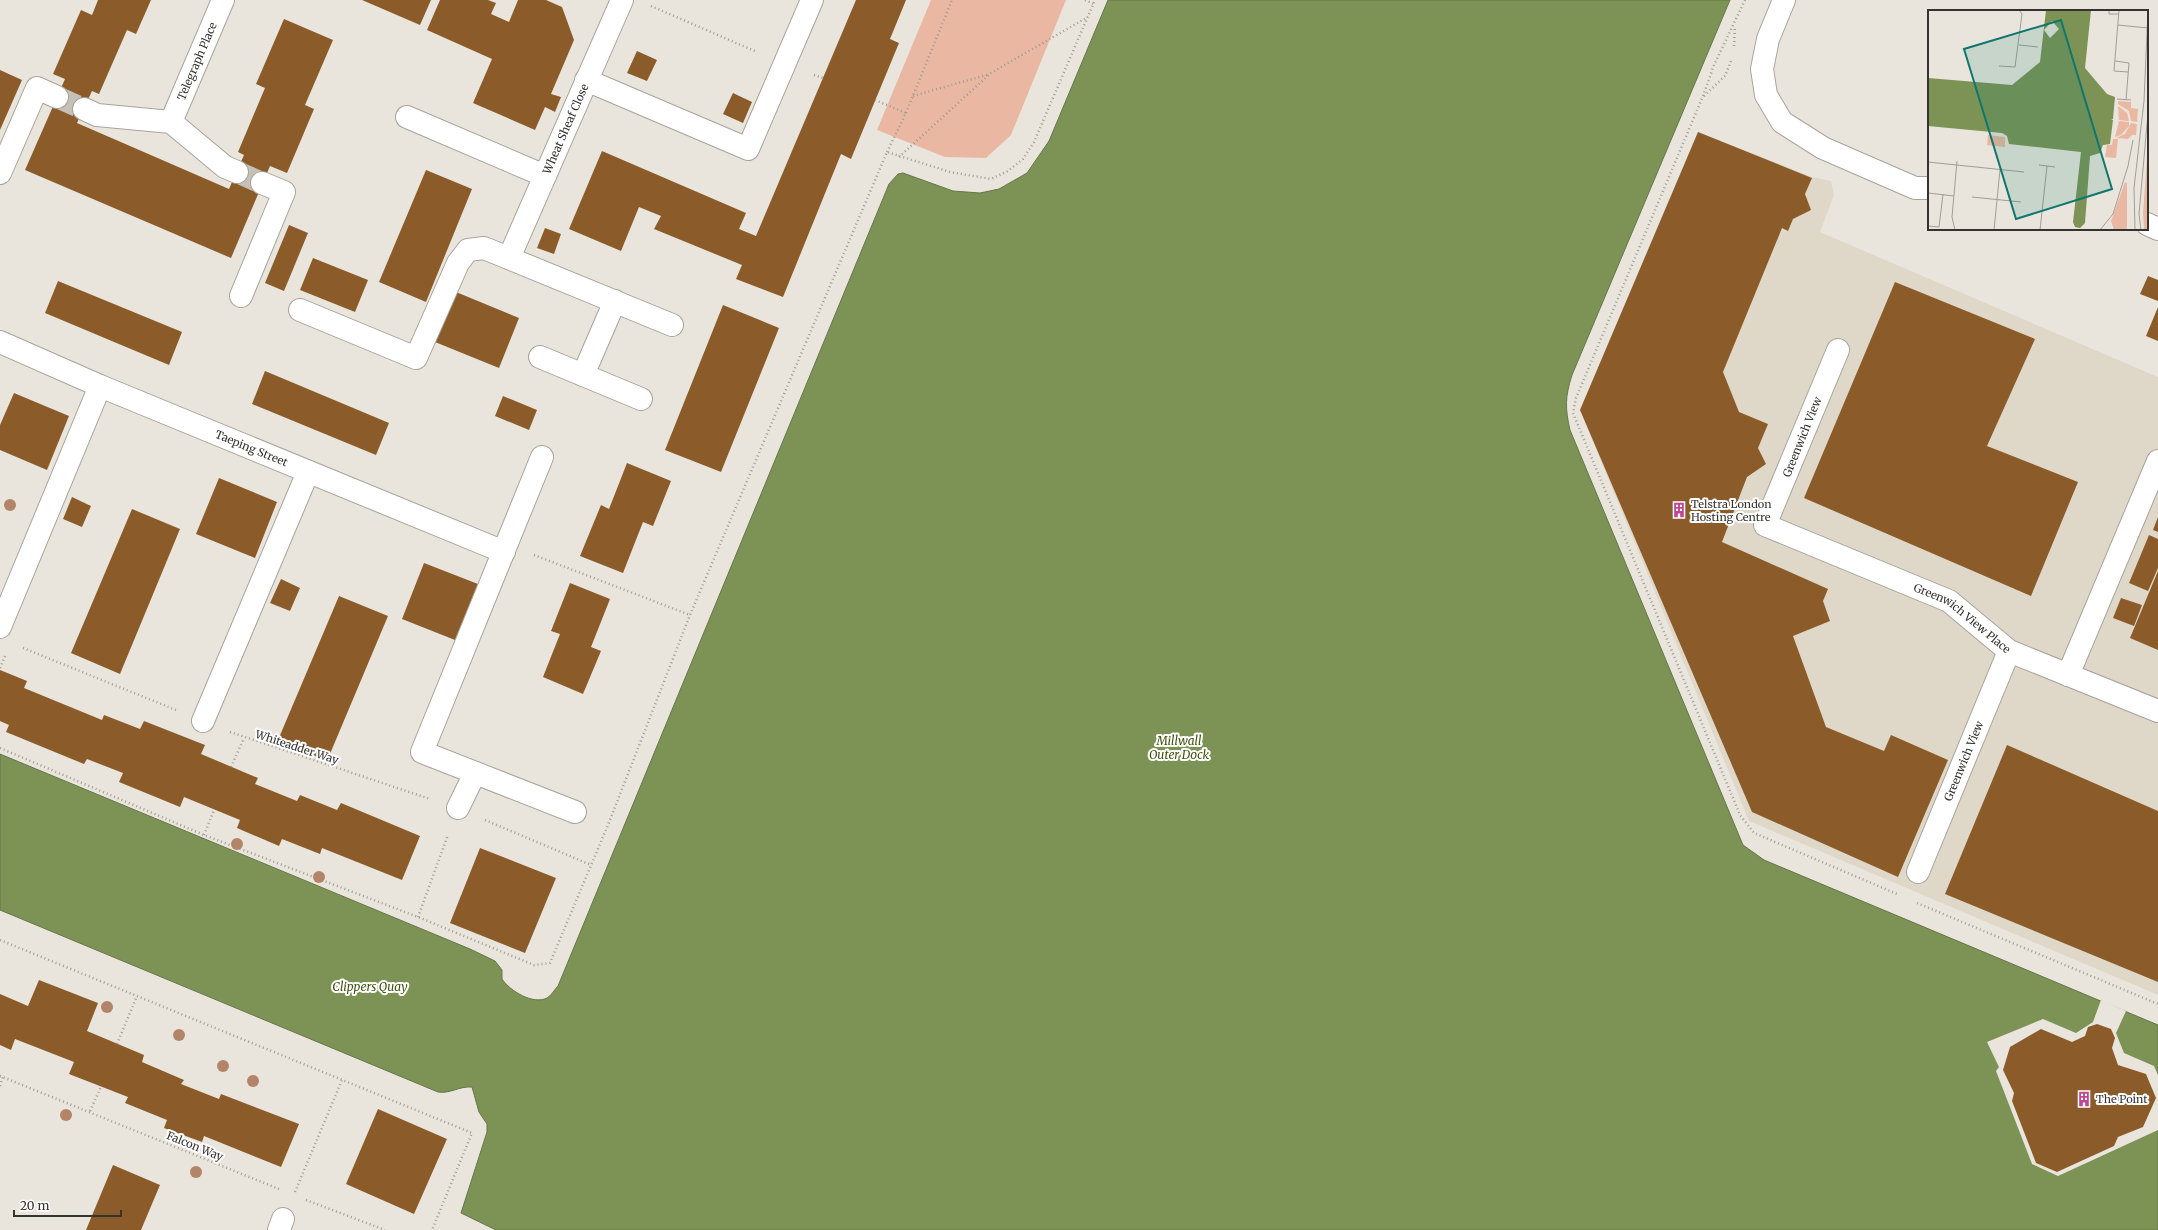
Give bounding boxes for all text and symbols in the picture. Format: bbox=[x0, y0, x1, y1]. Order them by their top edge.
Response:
inset map bbox=[1928, 10, 2148, 230]
street label: Telegraph Place bbox=[174, 20, 220, 103]
street label: Wheat Sheaf Close bbox=[539, 81, 592, 177]
street label: Greenwich View bbox=[1780, 394, 1825, 479]
street label: Taeping Street bbox=[213, 427, 291, 470]
place label: Telstra London Hosting Centre bbox=[1691, 497, 1772, 524]
building icon: Telstra London Hosting Centre bbox=[1670, 501, 1688, 519]
street label: Greenwich View Place bbox=[1912, 580, 2014, 657]
street label: Greenwich View bbox=[1941, 718, 1987, 803]
street label: Whiteadder Way bbox=[253, 727, 341, 767]
water label: Millwall Outer Dock bbox=[1149, 733, 1210, 762]
water label: Clippers Quay bbox=[332, 979, 408, 994]
building icon: The Point bbox=[2075, 1090, 2093, 1108]
place label: The Point bbox=[2096, 1092, 2148, 1106]
street label: Falcon Way bbox=[165, 1128, 226, 1164]
scale bar bbox=[14, 1192, 121, 1218]
text: 20 m bbox=[20, 1198, 49, 1213]

